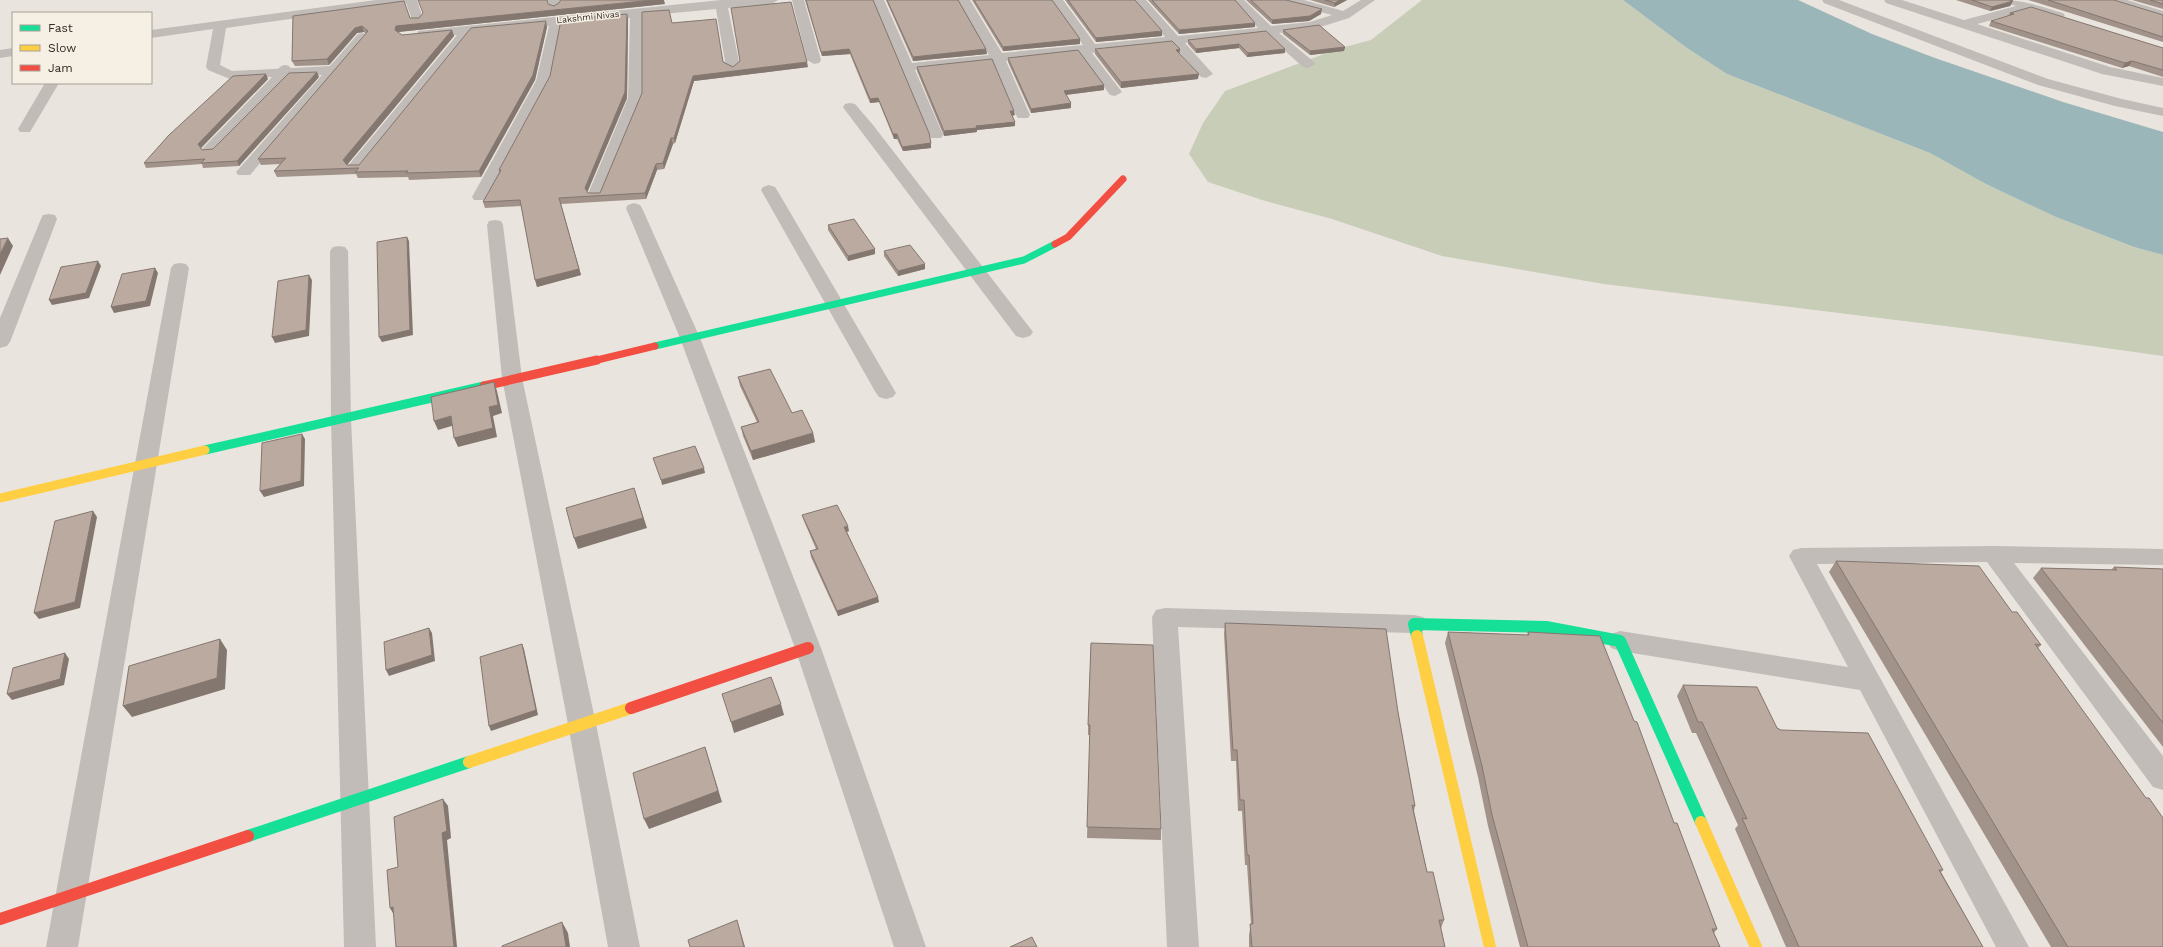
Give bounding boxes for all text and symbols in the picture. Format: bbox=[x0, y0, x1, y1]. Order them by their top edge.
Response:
street label: Lakshmi Nivas bbox=[556, 9, 620, 25]
legend bbox=[12, 12, 152, 84]
text: Fast bbox=[48, 21, 73, 35]
text: Slow bbox=[48, 41, 76, 55]
text: Jam bbox=[48, 61, 73, 75]

